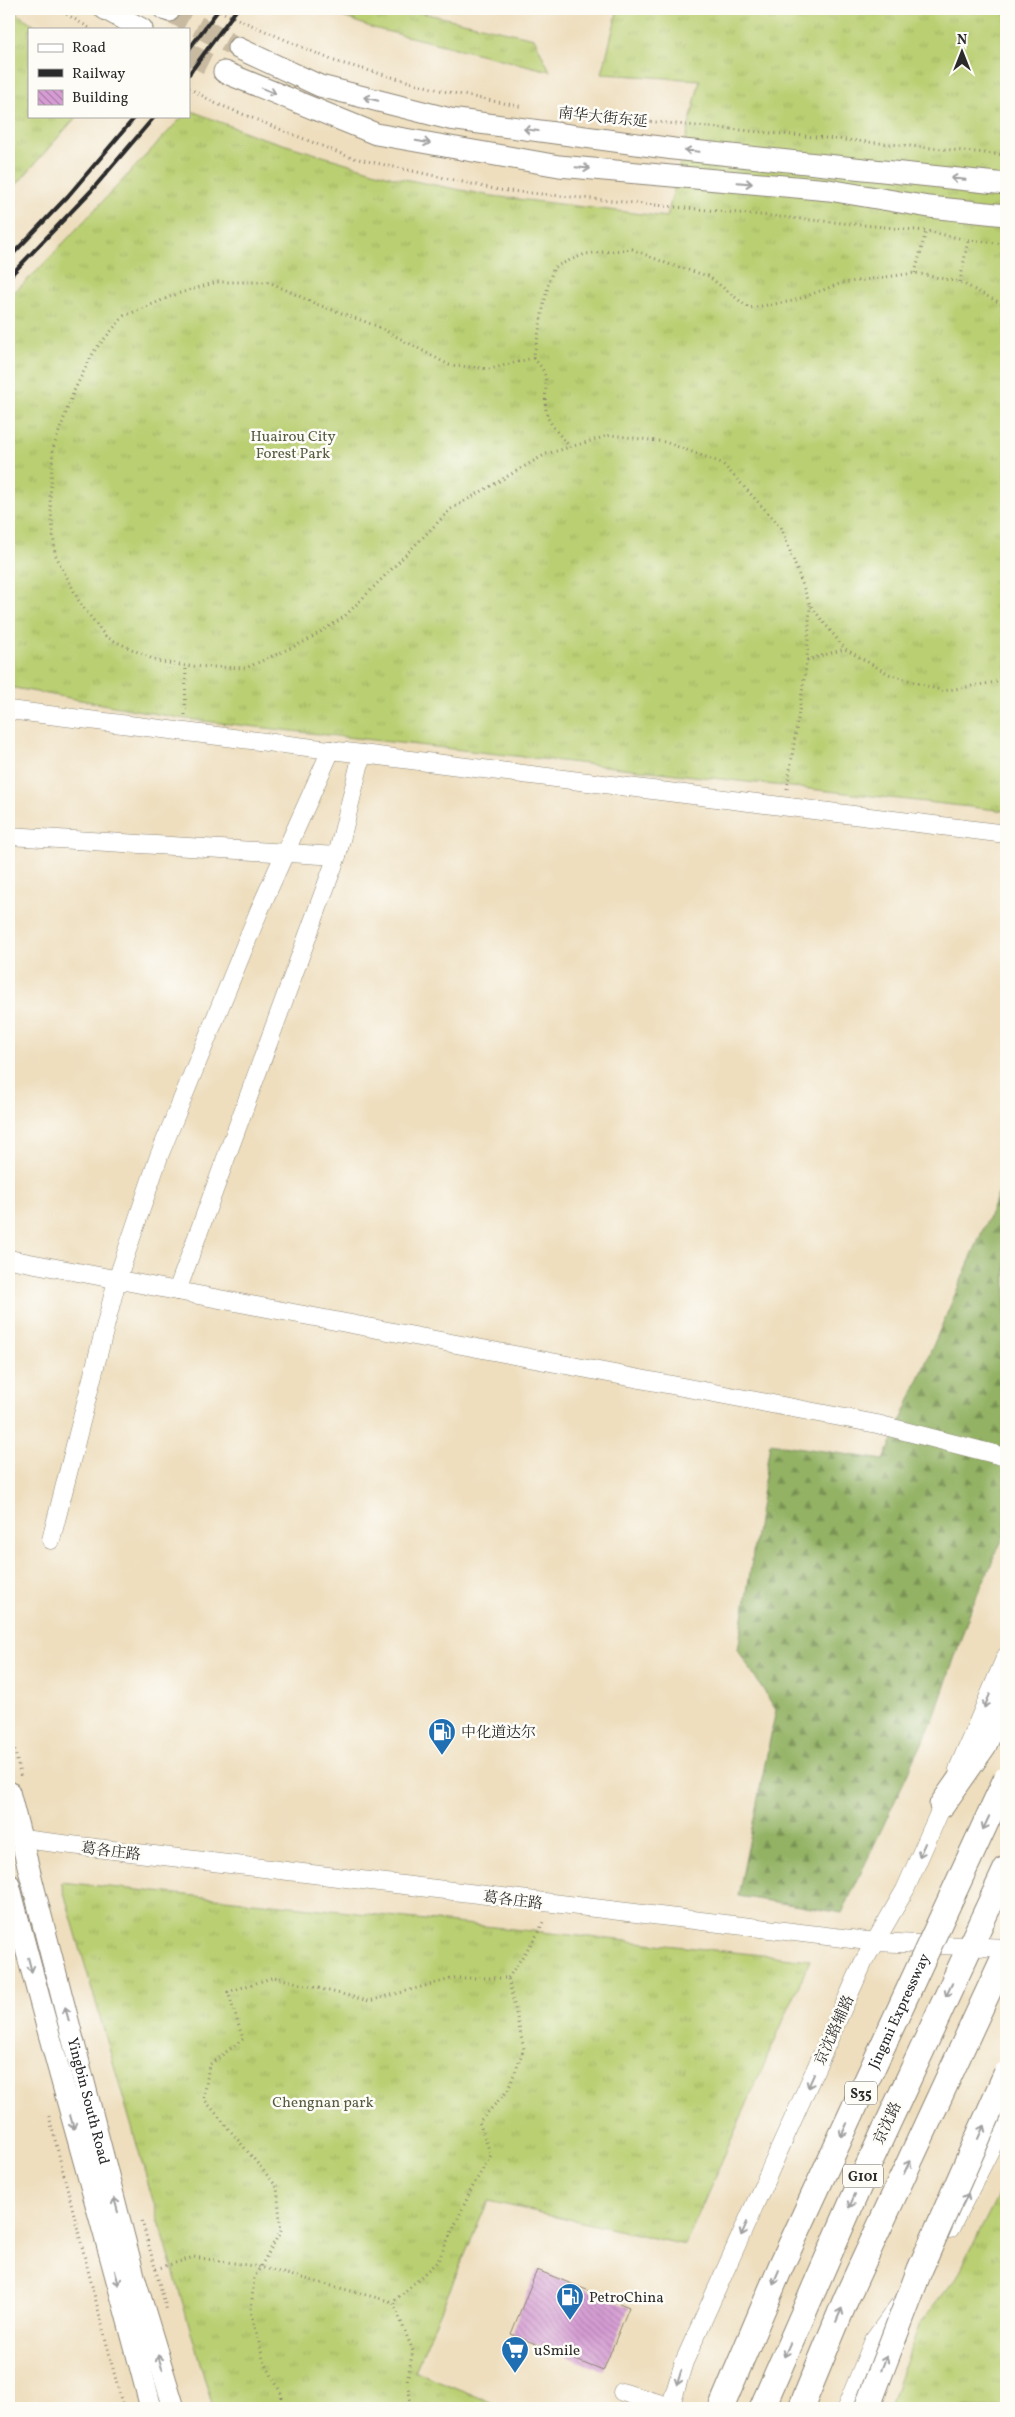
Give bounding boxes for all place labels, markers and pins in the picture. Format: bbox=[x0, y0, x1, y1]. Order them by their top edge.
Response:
fuel station icon: 中化道达尔 bbox=[427, 1717, 457, 1756]
place label: 中化道达尔 bbox=[461, 1723, 536, 1744]
fuel station icon: PetroChina bbox=[555, 2282, 585, 2321]
place label: PetroChina bbox=[589, 2288, 664, 2309]
supermarket icon: uSmile bbox=[500, 2335, 530, 2374]
place label: uSmile bbox=[534, 2341, 580, 2362]

